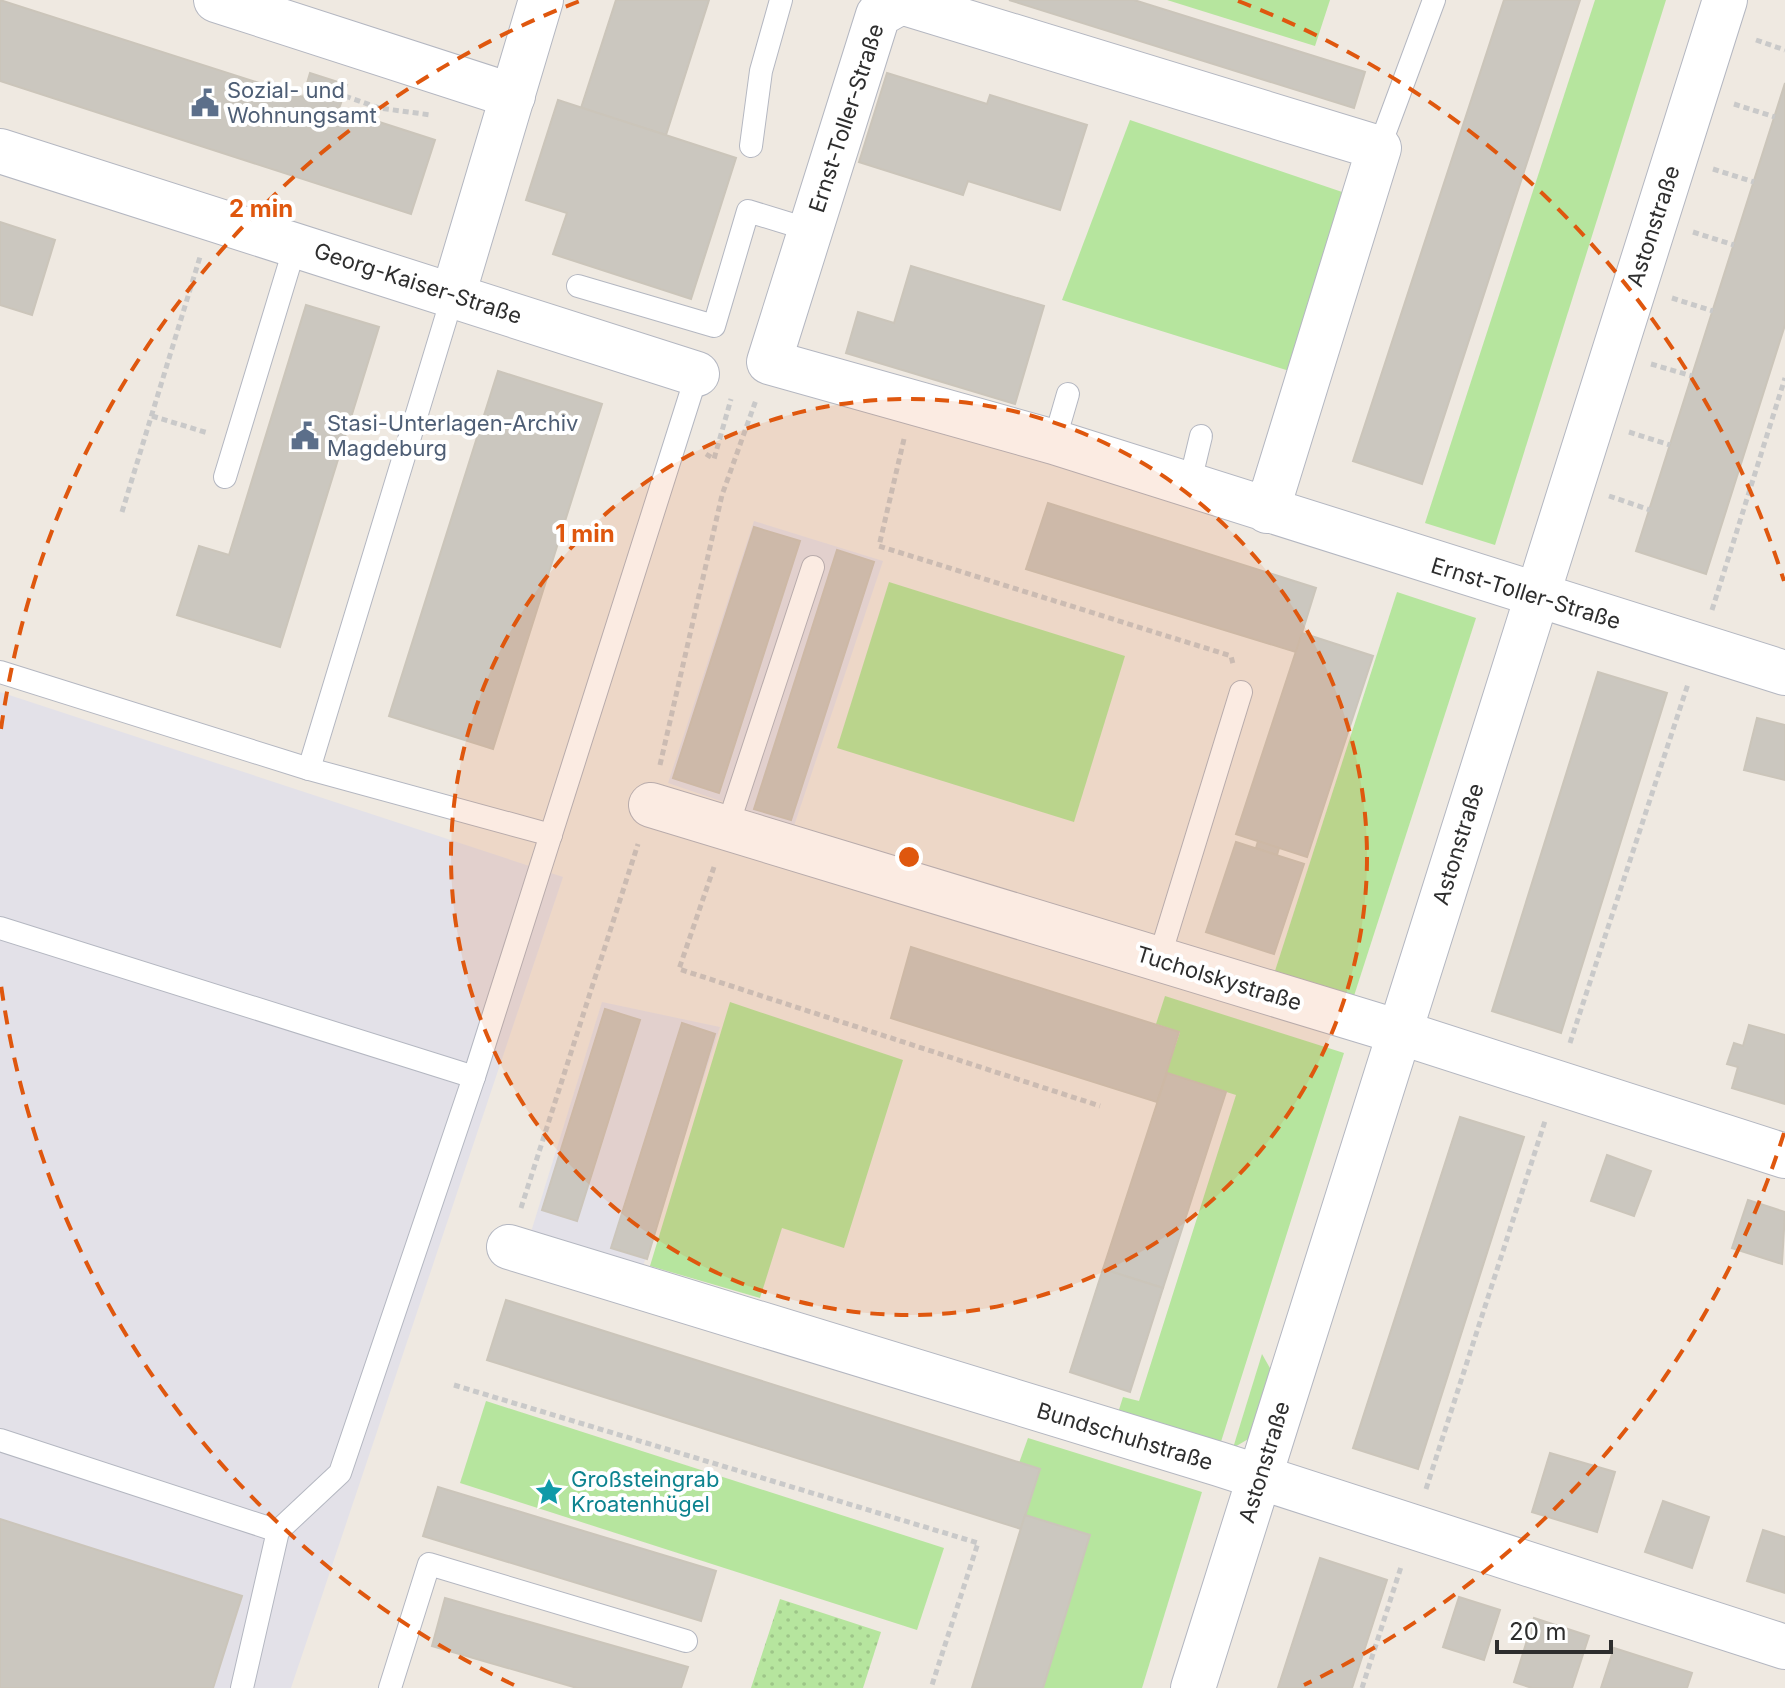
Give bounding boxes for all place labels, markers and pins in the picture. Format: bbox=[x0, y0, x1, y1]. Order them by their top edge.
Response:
place label: Sozial- und Wohnungsamt bbox=[227, 77, 377, 128]
public building icon: Sozial- und Wohnungsamt bbox=[190, 88, 220, 118]
place label: Stasi-Unterlagen-Archiv Magdeburg bbox=[327, 410, 578, 461]
public building icon: Stasi-Unterlagen-Archiv Magdeburg bbox=[290, 421, 320, 451]
centre of rings bbox=[895, 843, 923, 871]
place label: Großsteingrab Kroatenhügel bbox=[571, 1466, 719, 1517]
place icon: Großsteingrab Kroatenhügel bbox=[534, 1477, 564, 1507]

